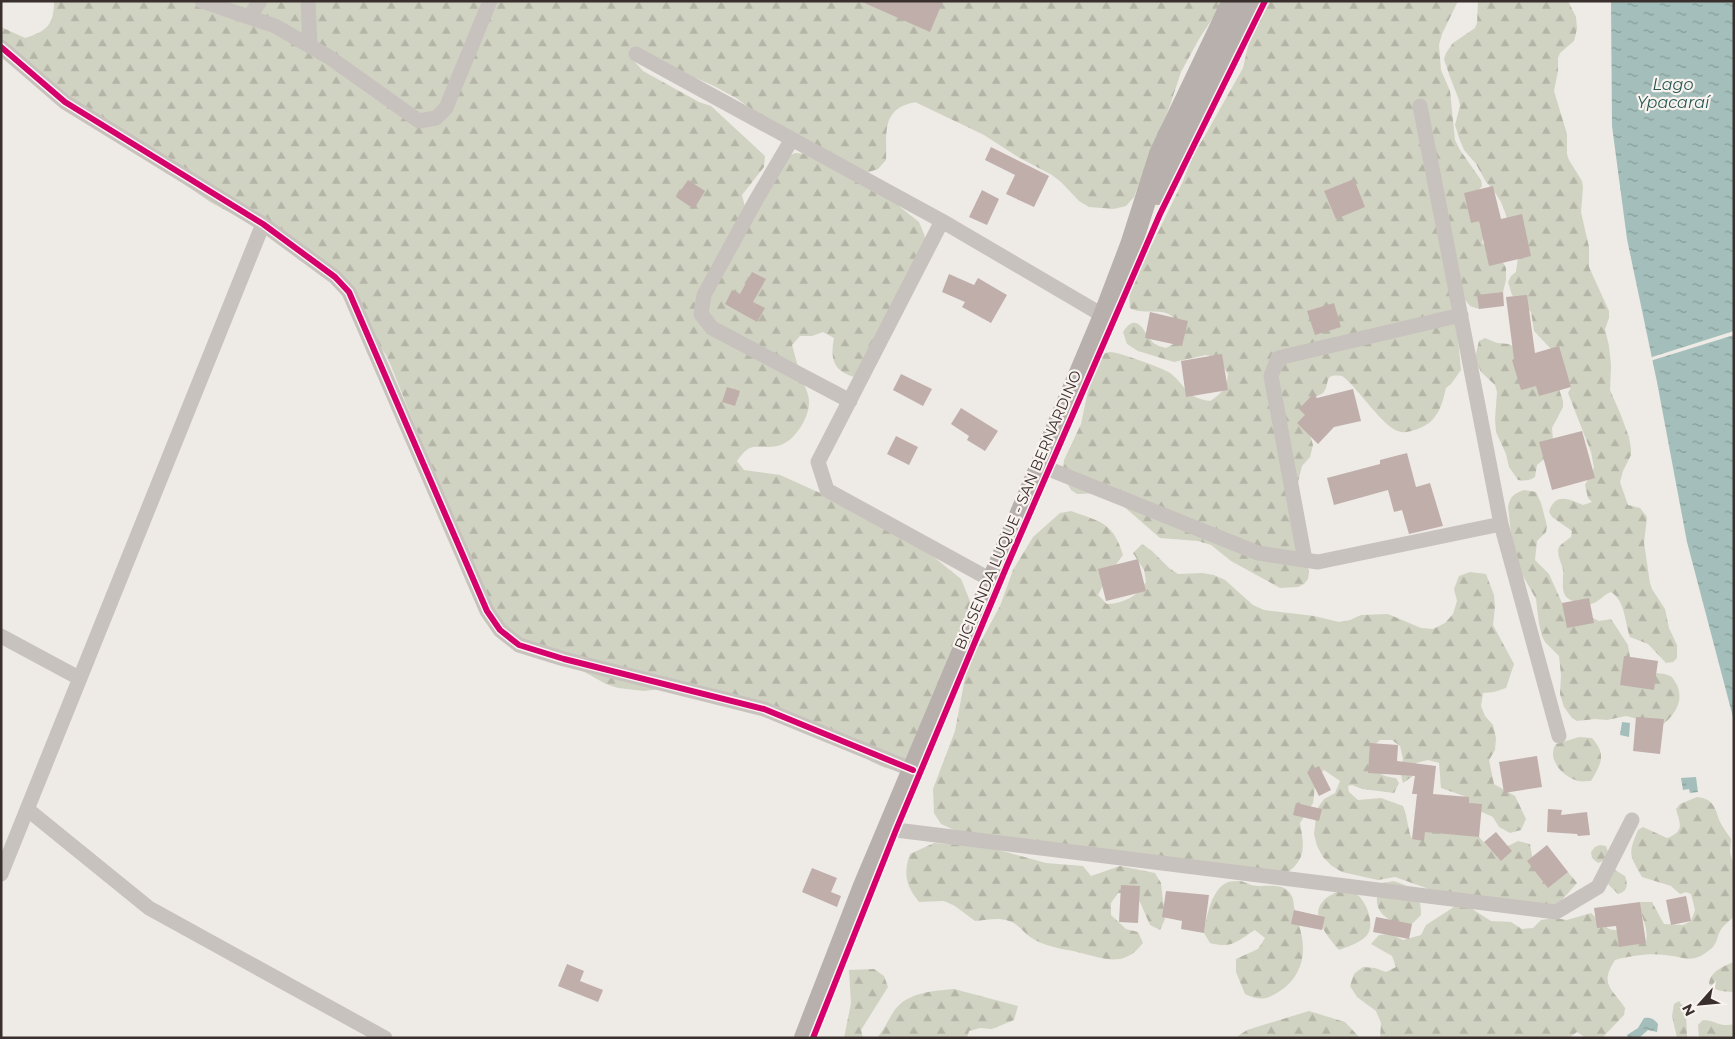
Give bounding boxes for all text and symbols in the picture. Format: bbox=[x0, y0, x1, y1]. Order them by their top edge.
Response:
water label: Lago Ypacaraí bbox=[1637, 75, 1712, 112]
street label: BICISENDA LUQUE - SAN BERNARDINO bbox=[950, 367, 1085, 652]
north arrow bbox=[1675, 979, 1725, 1029]
text: N bbox=[1678, 1001, 1699, 1019]

